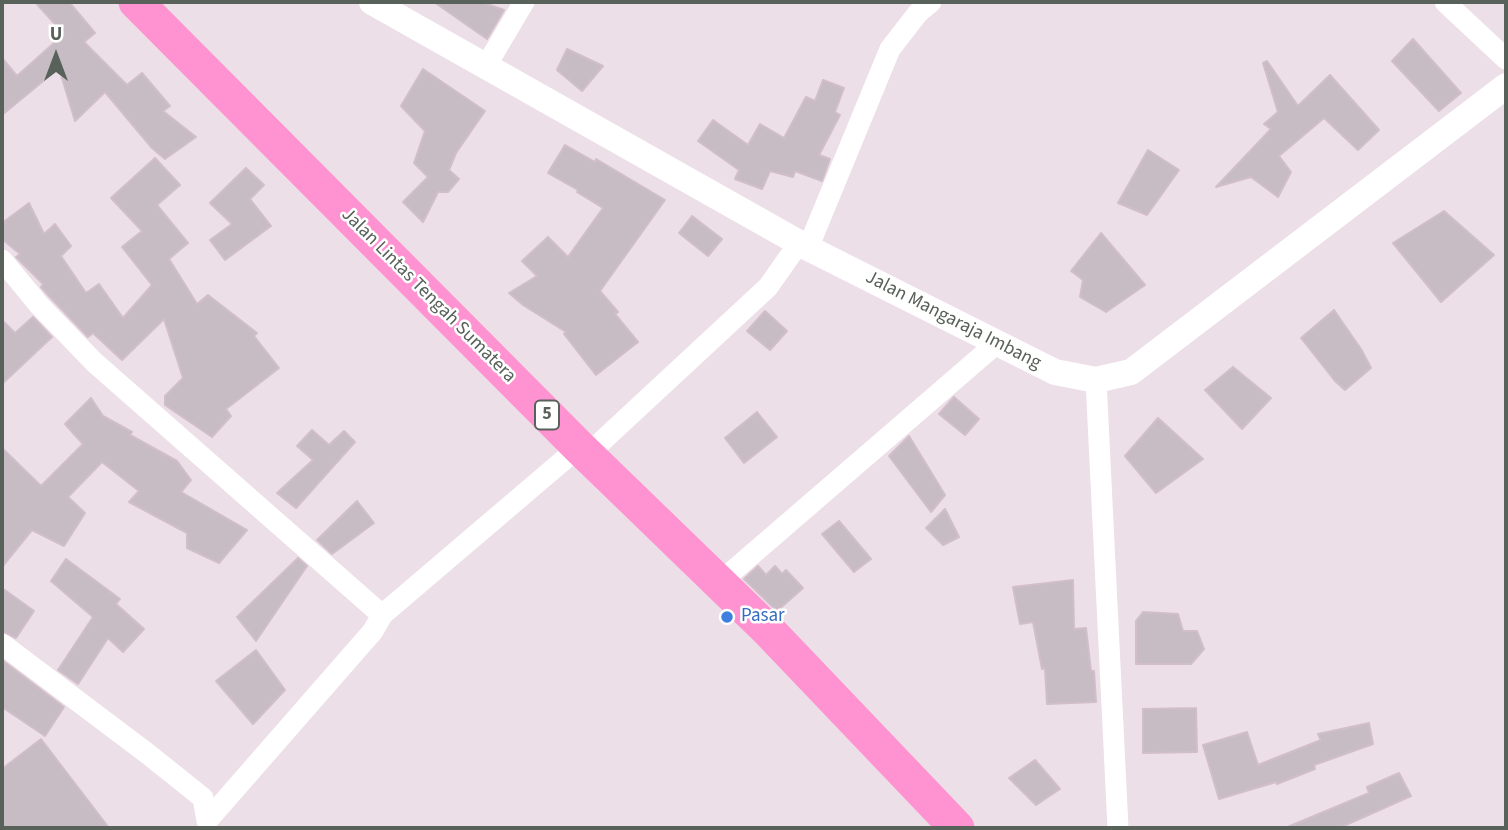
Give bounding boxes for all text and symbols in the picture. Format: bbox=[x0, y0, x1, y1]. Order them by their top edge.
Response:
north arrow bbox=[21, 21, 91, 91]
text: U bbox=[50, 21, 62, 48]
street label: Jalan Lintas Tengah Sumatera bbox=[336, 204, 520, 388]
street label: Jalan Mangaraja Imbang bbox=[861, 267, 1045, 375]
road number: 5 bbox=[535, 400, 559, 430]
place label: Pasar bbox=[741, 606, 785, 628]
marker: Pasar bbox=[719, 609, 735, 625]

